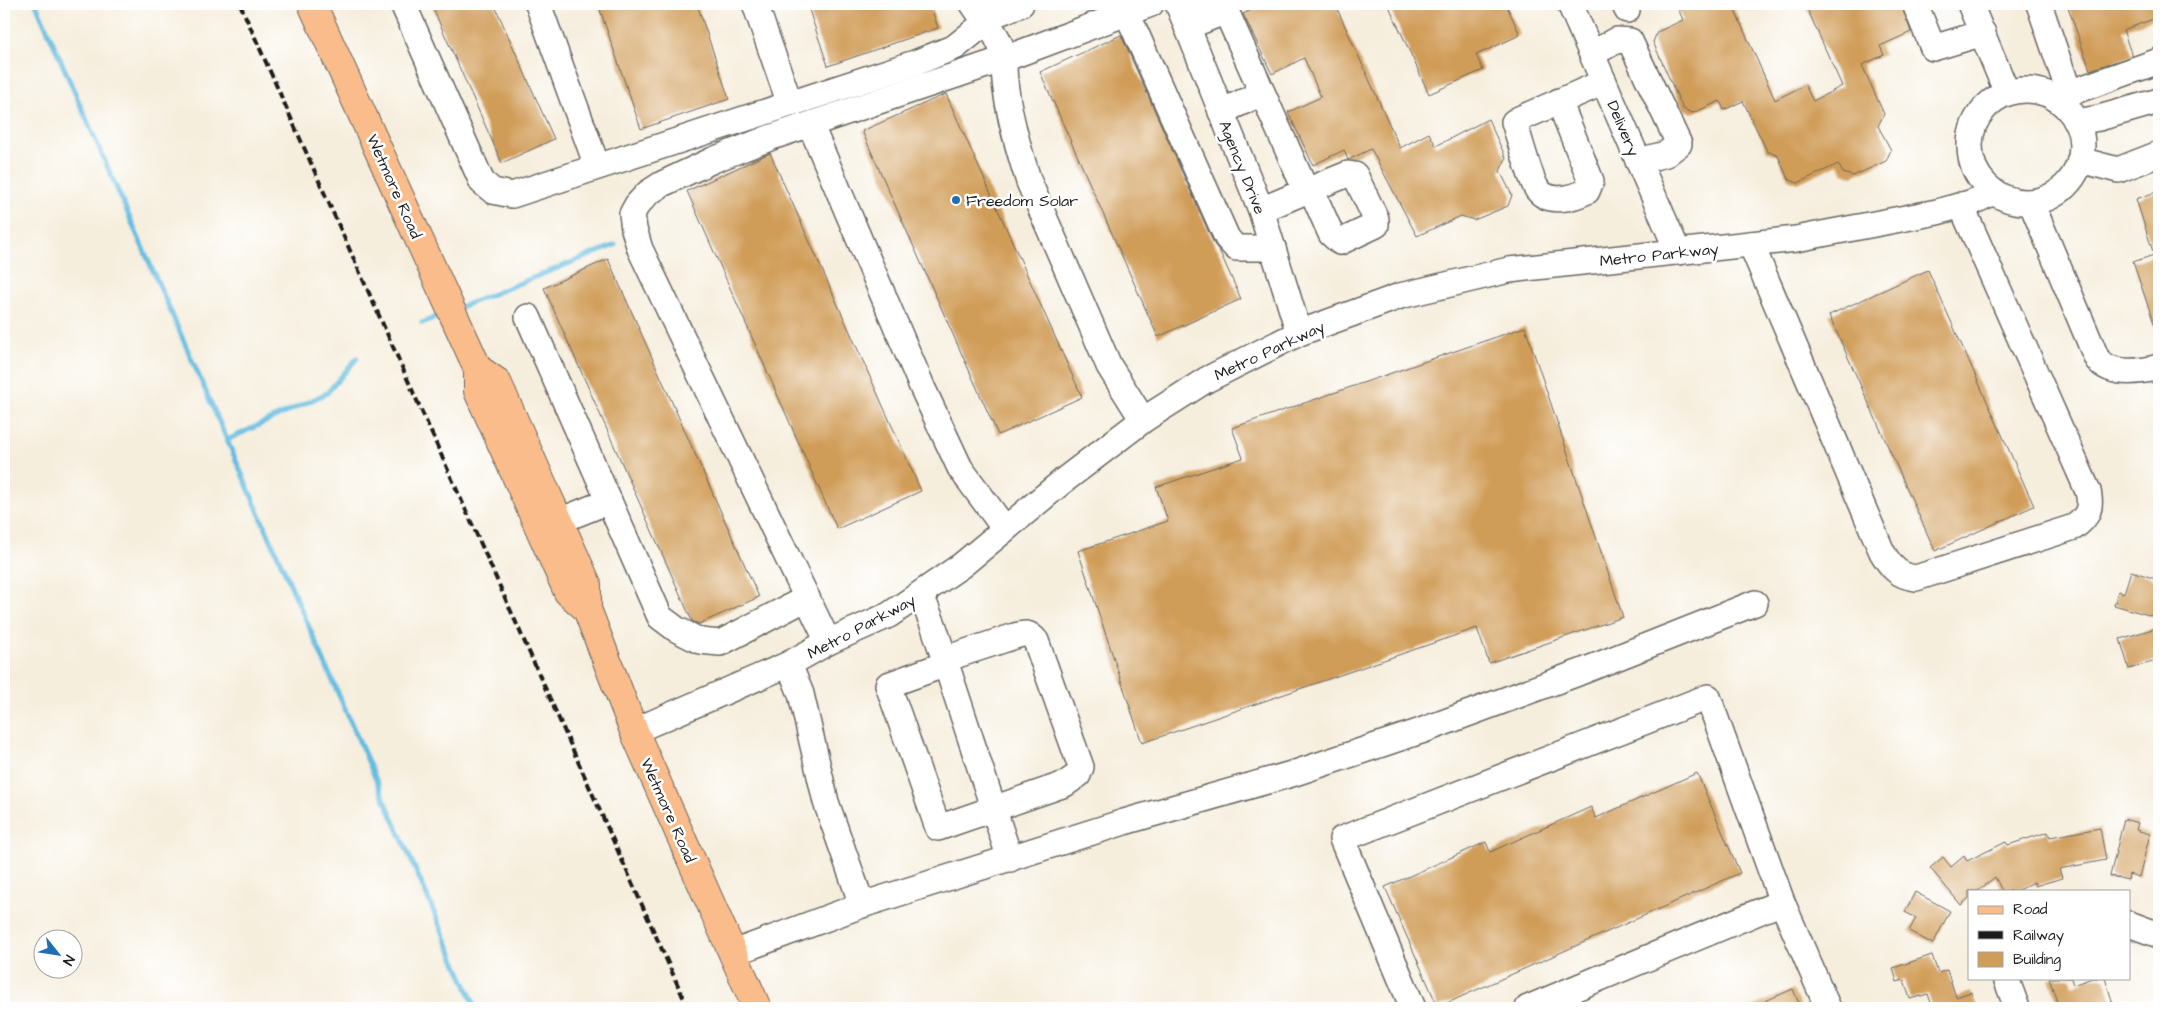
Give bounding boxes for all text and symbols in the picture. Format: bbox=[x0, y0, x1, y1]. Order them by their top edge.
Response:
street label: Delivery bbox=[1601, 97, 1645, 160]
street label: Agency Drive bbox=[1212, 117, 1271, 218]
street label: Wetmore Road bbox=[361, 131, 427, 242]
place label: Freedom Solar bbox=[966, 190, 1078, 212]
marker: Freedom Solar bbox=[950, 194, 962, 206]
street label: Metro Parkway bbox=[1599, 238, 1720, 273]
street label: Metro Parkway bbox=[1211, 316, 1329, 387]
street label: Metro Parkway bbox=[804, 589, 920, 666]
street label: Wetmore Road bbox=[635, 755, 701, 866]
legend bbox=[1968, 890, 2130, 980]
text: Road bbox=[2013, 899, 2048, 920]
text: Railway bbox=[2013, 925, 2064, 947]
north arrow bbox=[32, 930, 82, 980]
text: Building bbox=[2013, 949, 2061, 971]
text: N bbox=[57, 951, 79, 969]

